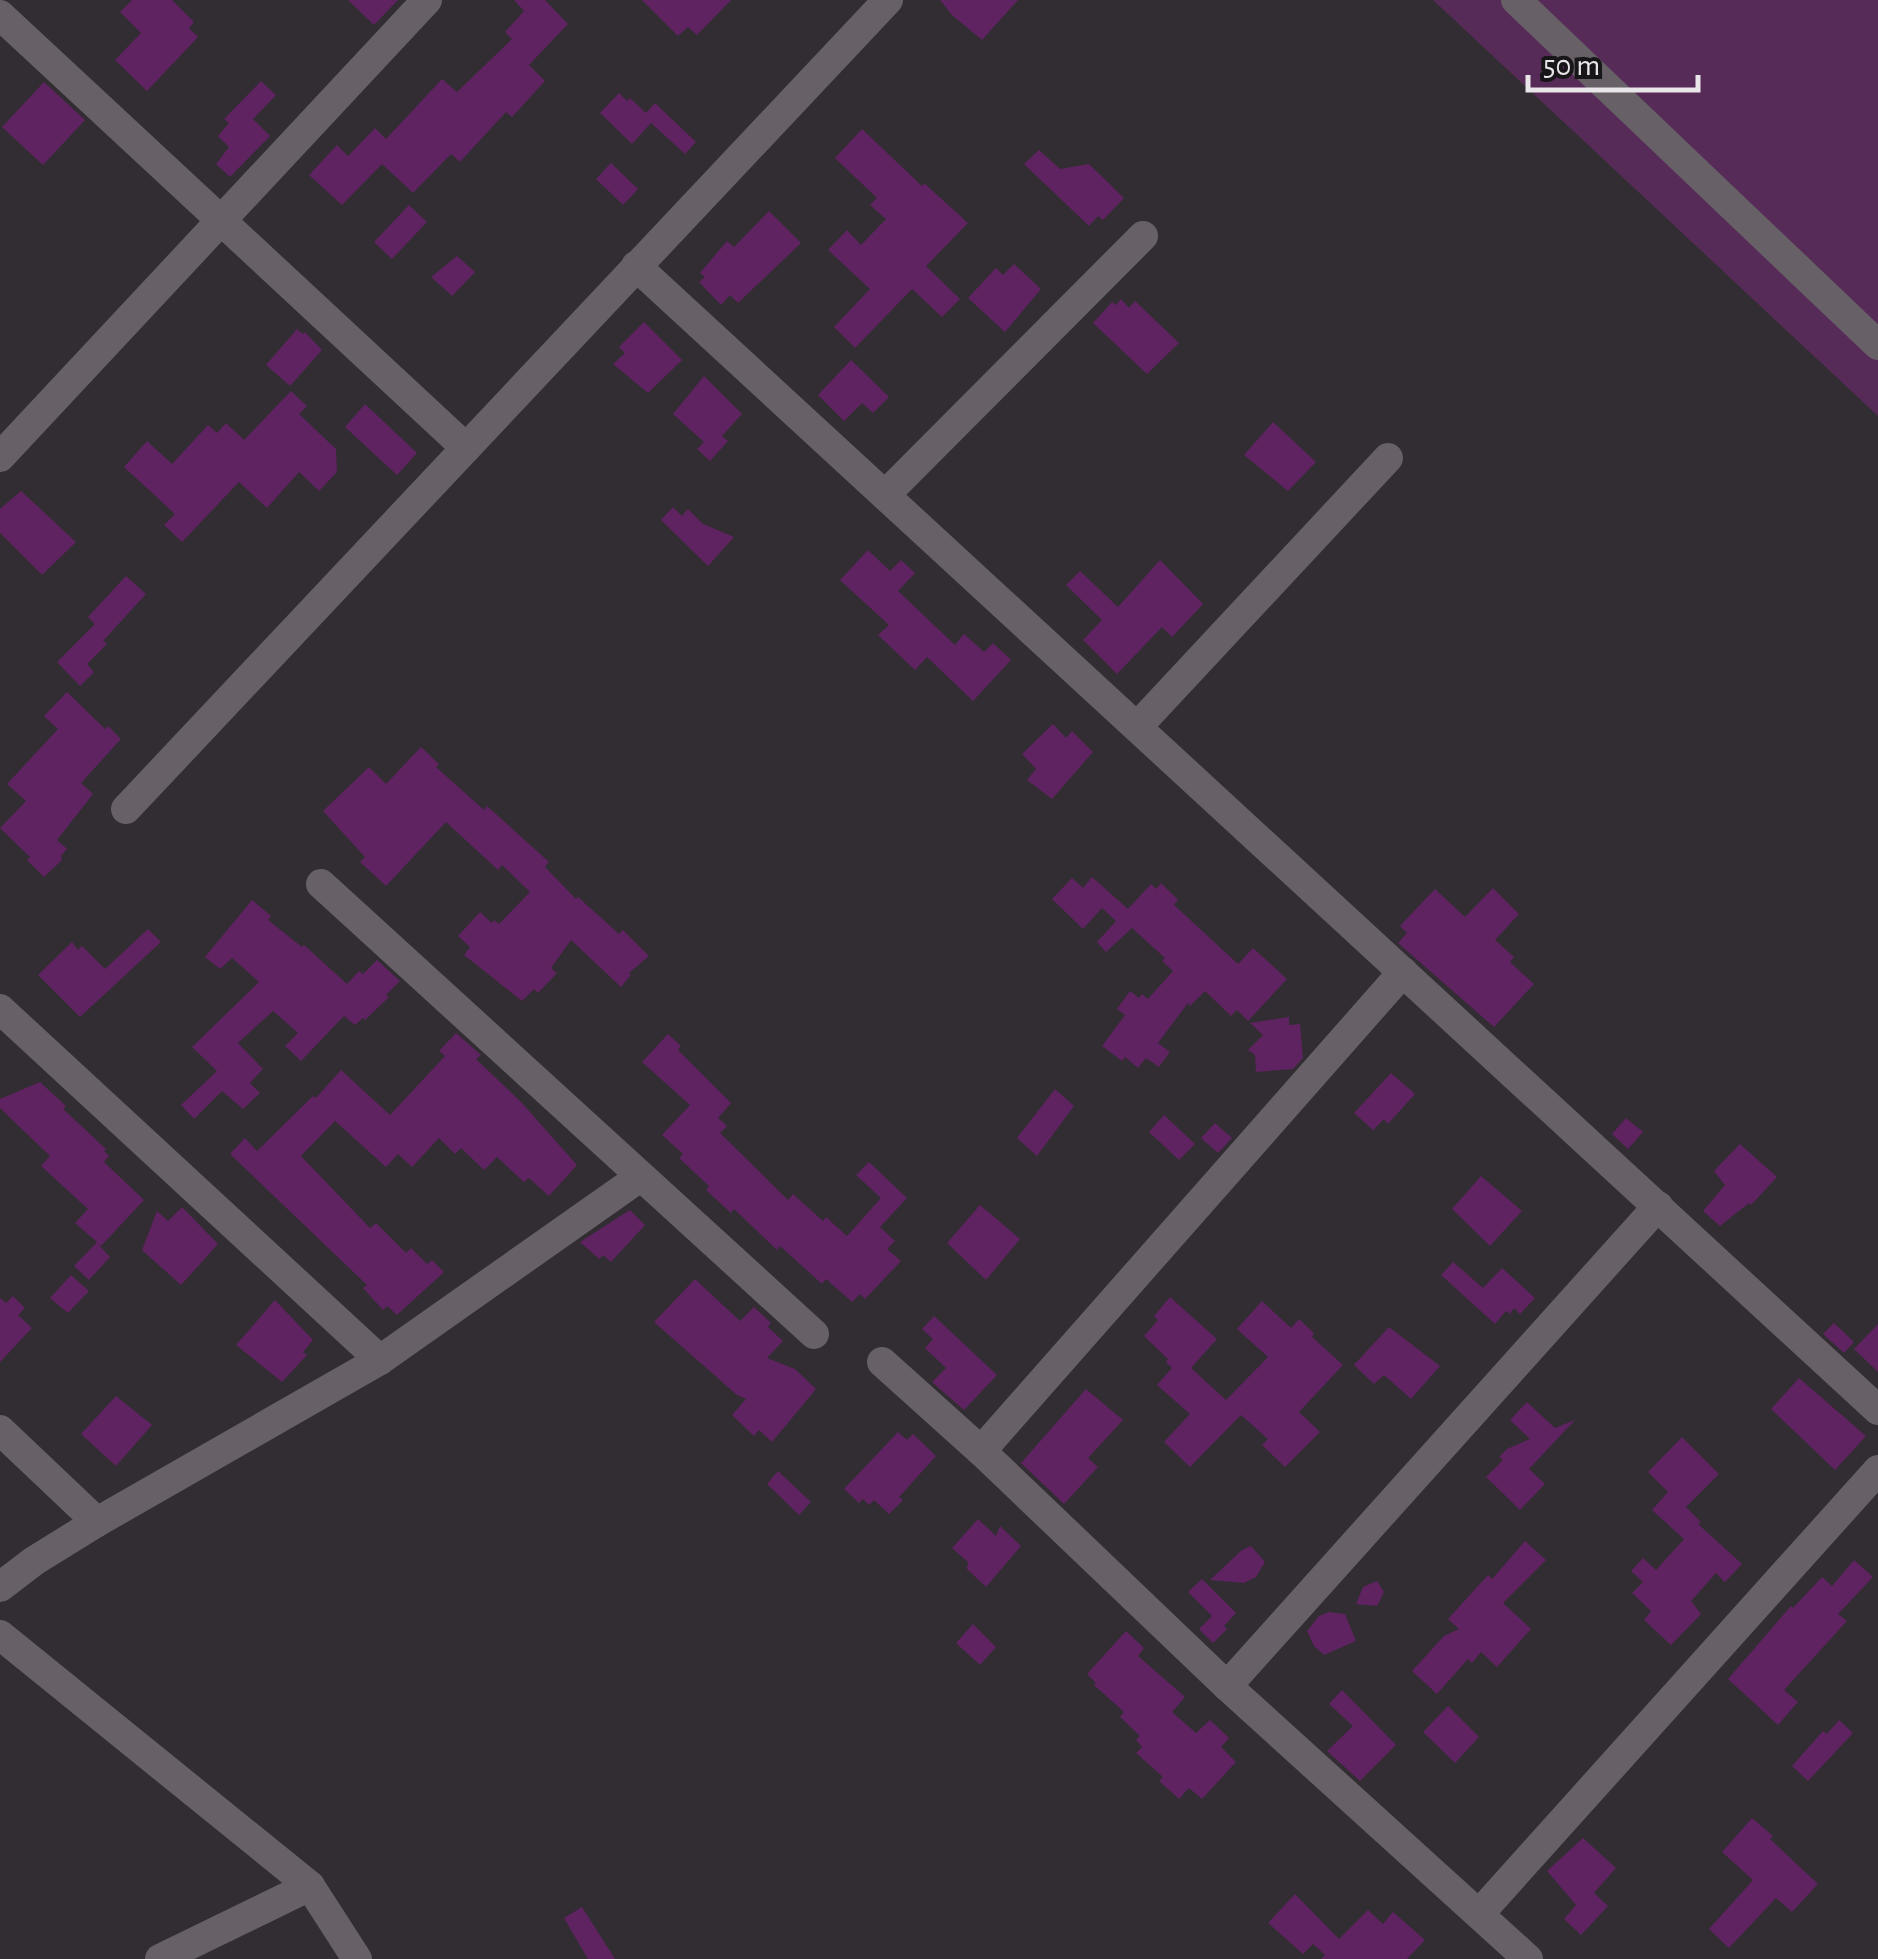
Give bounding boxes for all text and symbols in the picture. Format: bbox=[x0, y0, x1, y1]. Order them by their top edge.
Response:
scale bar bbox=[1528, 30, 1698, 92]
text: 50 m bbox=[1543, 51, 1600, 81]

